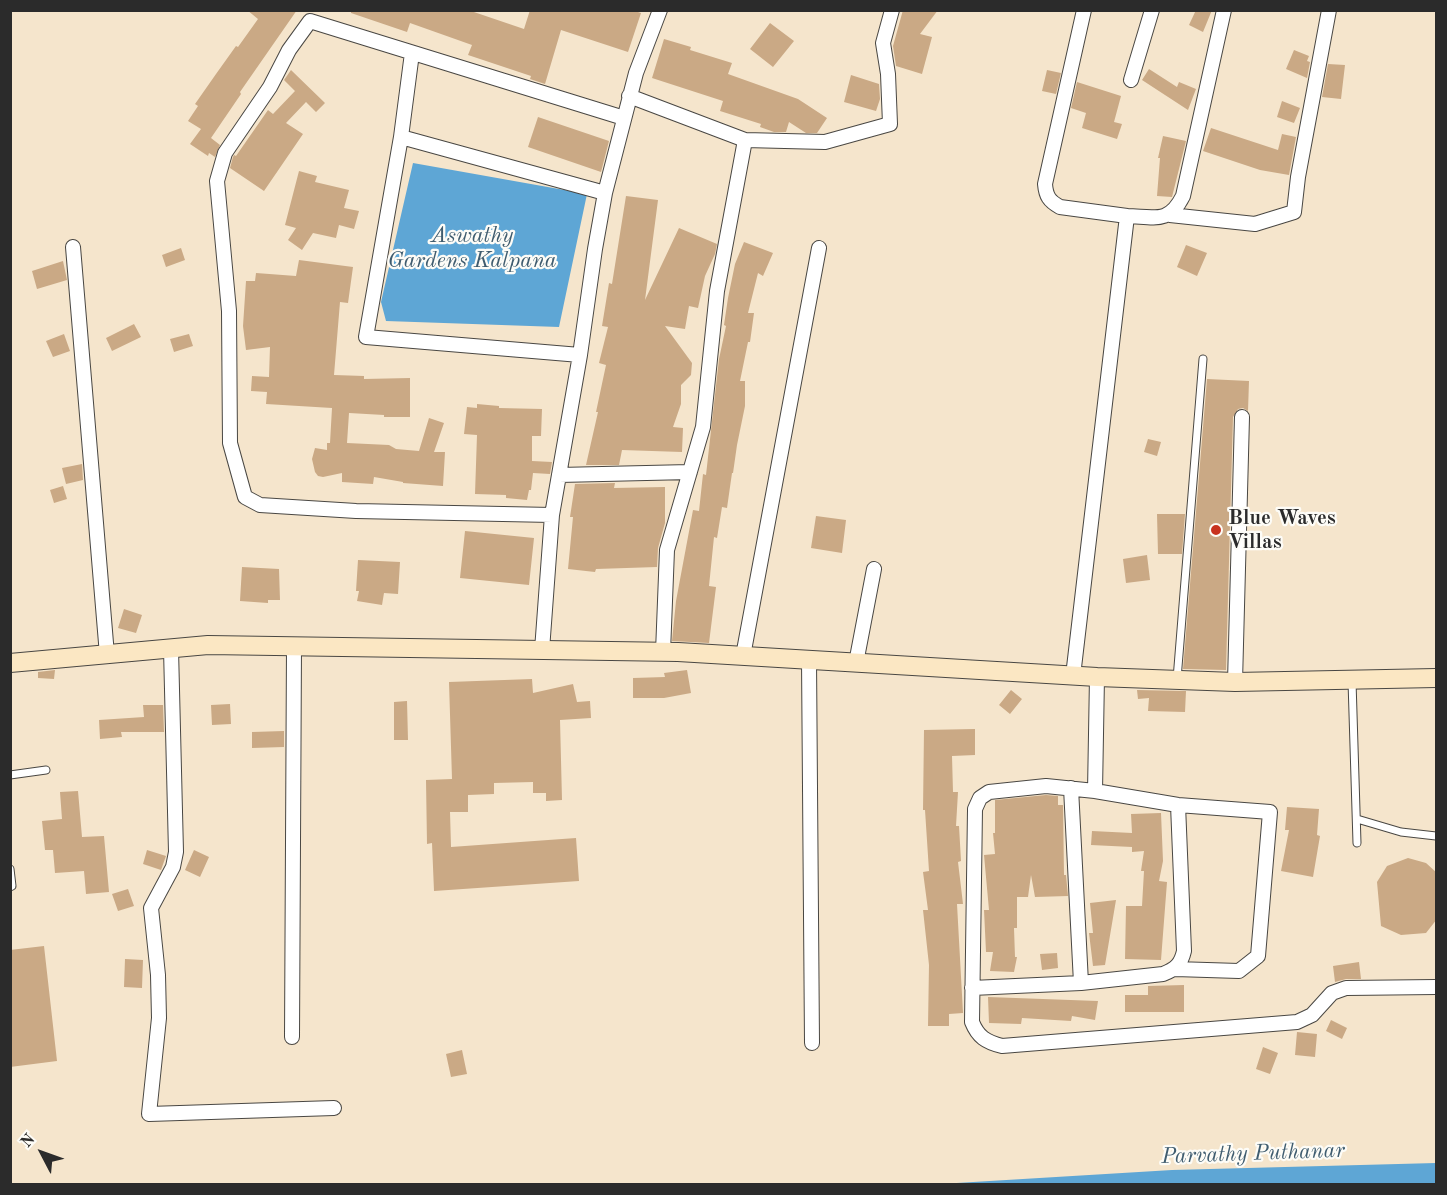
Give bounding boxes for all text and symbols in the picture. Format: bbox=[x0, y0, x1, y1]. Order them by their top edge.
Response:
water label: Aswathy Gardens Kalpana bbox=[387, 223, 557, 274]
place label: Blue Waves Villas bbox=[1228, 505, 1336, 555]
marker: Blue Waves Villas bbox=[1209, 523, 1223, 537]
north arrow bbox=[12, 1123, 72, 1183]
text: N bbox=[18, 1131, 38, 1151]
water label: Parvathy Puthanar bbox=[1161, 1138, 1345, 1170]

